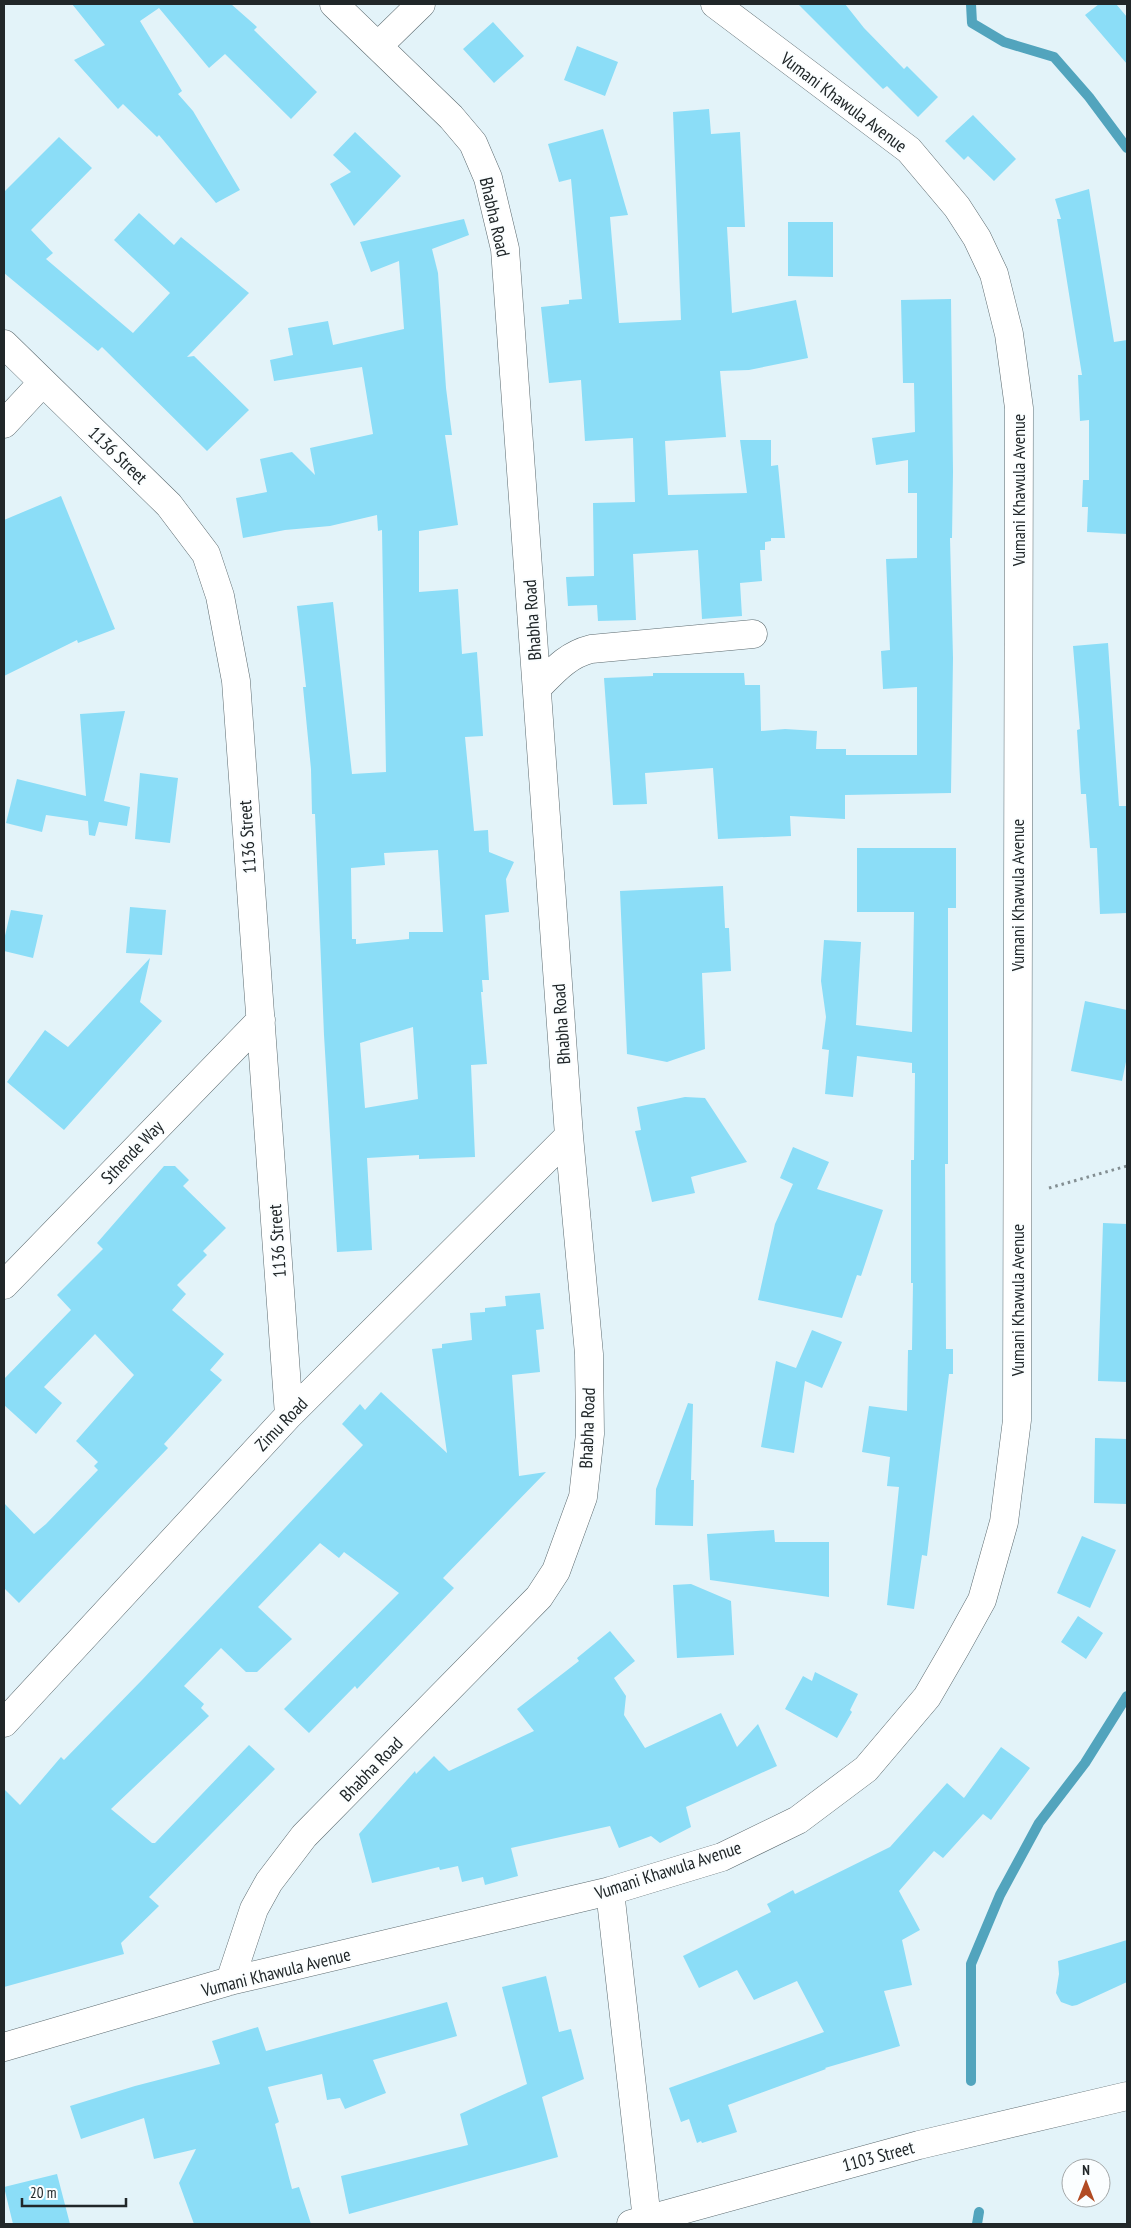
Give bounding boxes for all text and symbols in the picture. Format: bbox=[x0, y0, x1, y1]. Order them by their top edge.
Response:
street label: Vumani Khawula Avenue bbox=[775, 46, 912, 157]
street label: Bhabha Road bbox=[475, 175, 515, 259]
street label: Vumani Khawula Avenue bbox=[1007, 414, 1030, 567]
street label: 1136 Street bbox=[84, 421, 152, 489]
street label: Bhabha Road bbox=[518, 579, 546, 661]
street label: 1136 Street bbox=[233, 800, 261, 874]
street label: Vumani Khawula Avenue bbox=[1006, 819, 1029, 972]
street label: Bhabha Road bbox=[547, 983, 575, 1065]
street label: Sthende Way bbox=[96, 1115, 168, 1189]
street label: 1136 Street bbox=[263, 1204, 291, 1278]
street label: Vumani Khawula Avenue bbox=[1006, 1224, 1029, 1377]
street label: Bhabha Road bbox=[574, 1387, 600, 1469]
street label: Zimu Road bbox=[250, 1392, 312, 1456]
street label: Bhabha Road bbox=[335, 1732, 407, 1806]
street label: Vumani Khawula Avenue bbox=[591, 1835, 744, 1905]
street label: Vumani Khawula Avenue bbox=[198, 1942, 353, 2002]
street label: 1103 Street bbox=[840, 2135, 917, 2177]
north arrow bbox=[1061, 2158, 1111, 2208]
text: N bbox=[1082, 2161, 1090, 2179]
scale bar bbox=[22, 2176, 126, 2208]
text: 20 m bbox=[30, 2183, 56, 2202]

